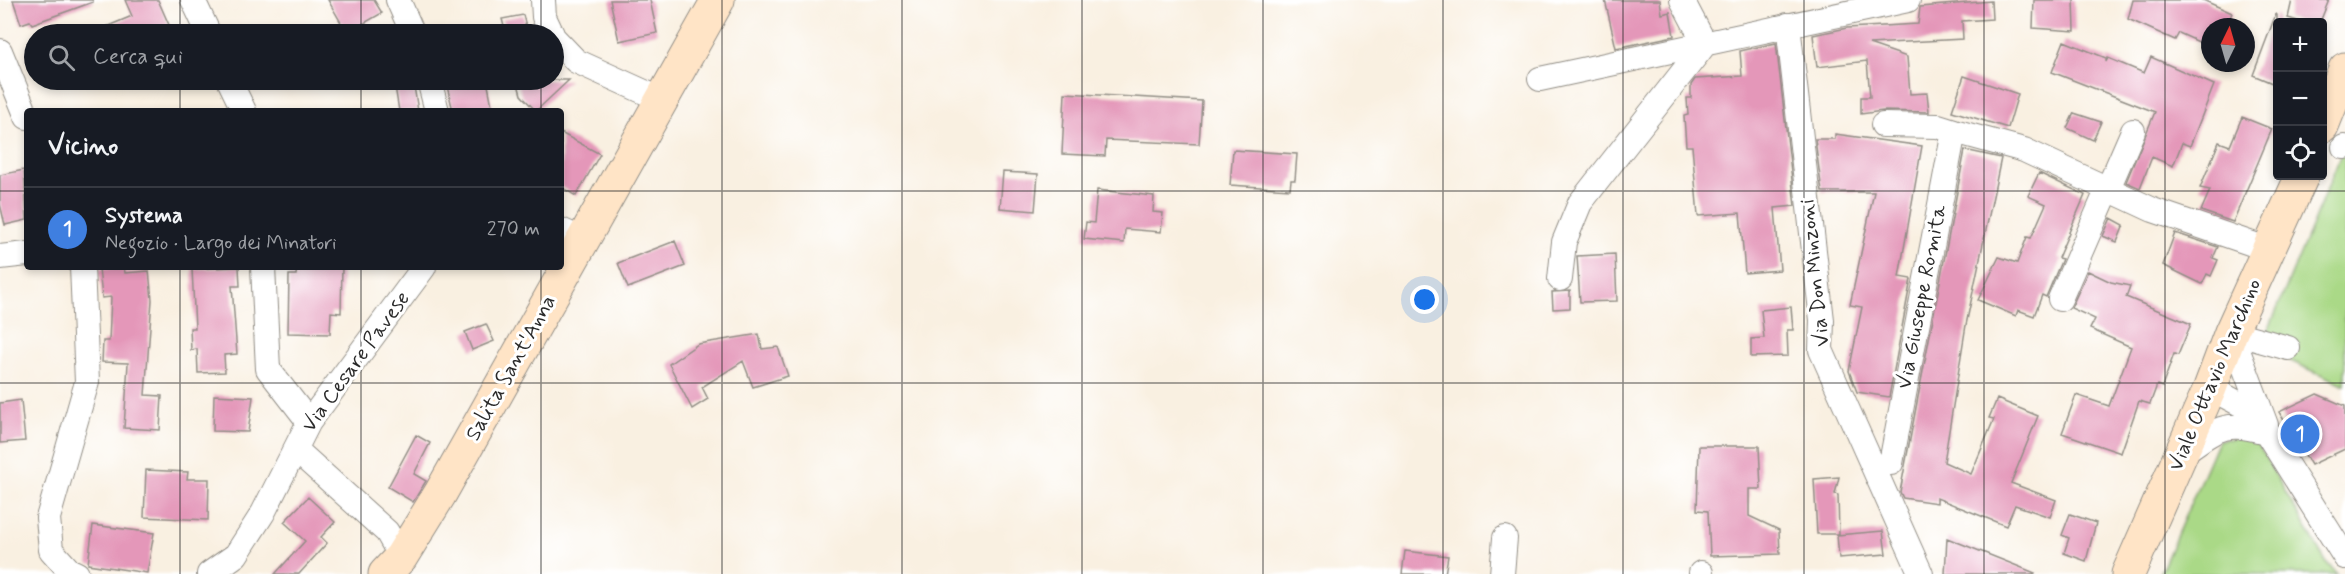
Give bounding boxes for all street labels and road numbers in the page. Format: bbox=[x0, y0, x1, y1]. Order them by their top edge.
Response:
street label: Via Don Minzoni bbox=[1793, 198, 1837, 348]
street label: Via Giuseppe Romita bbox=[1890, 202, 1954, 391]
street label: Viale Ottavio Marchino bbox=[2162, 275, 2268, 475]
street label: Via Cesare Pavese bbox=[295, 286, 417, 438]
street label: Salita Sant'Anna bbox=[459, 290, 563, 446]

